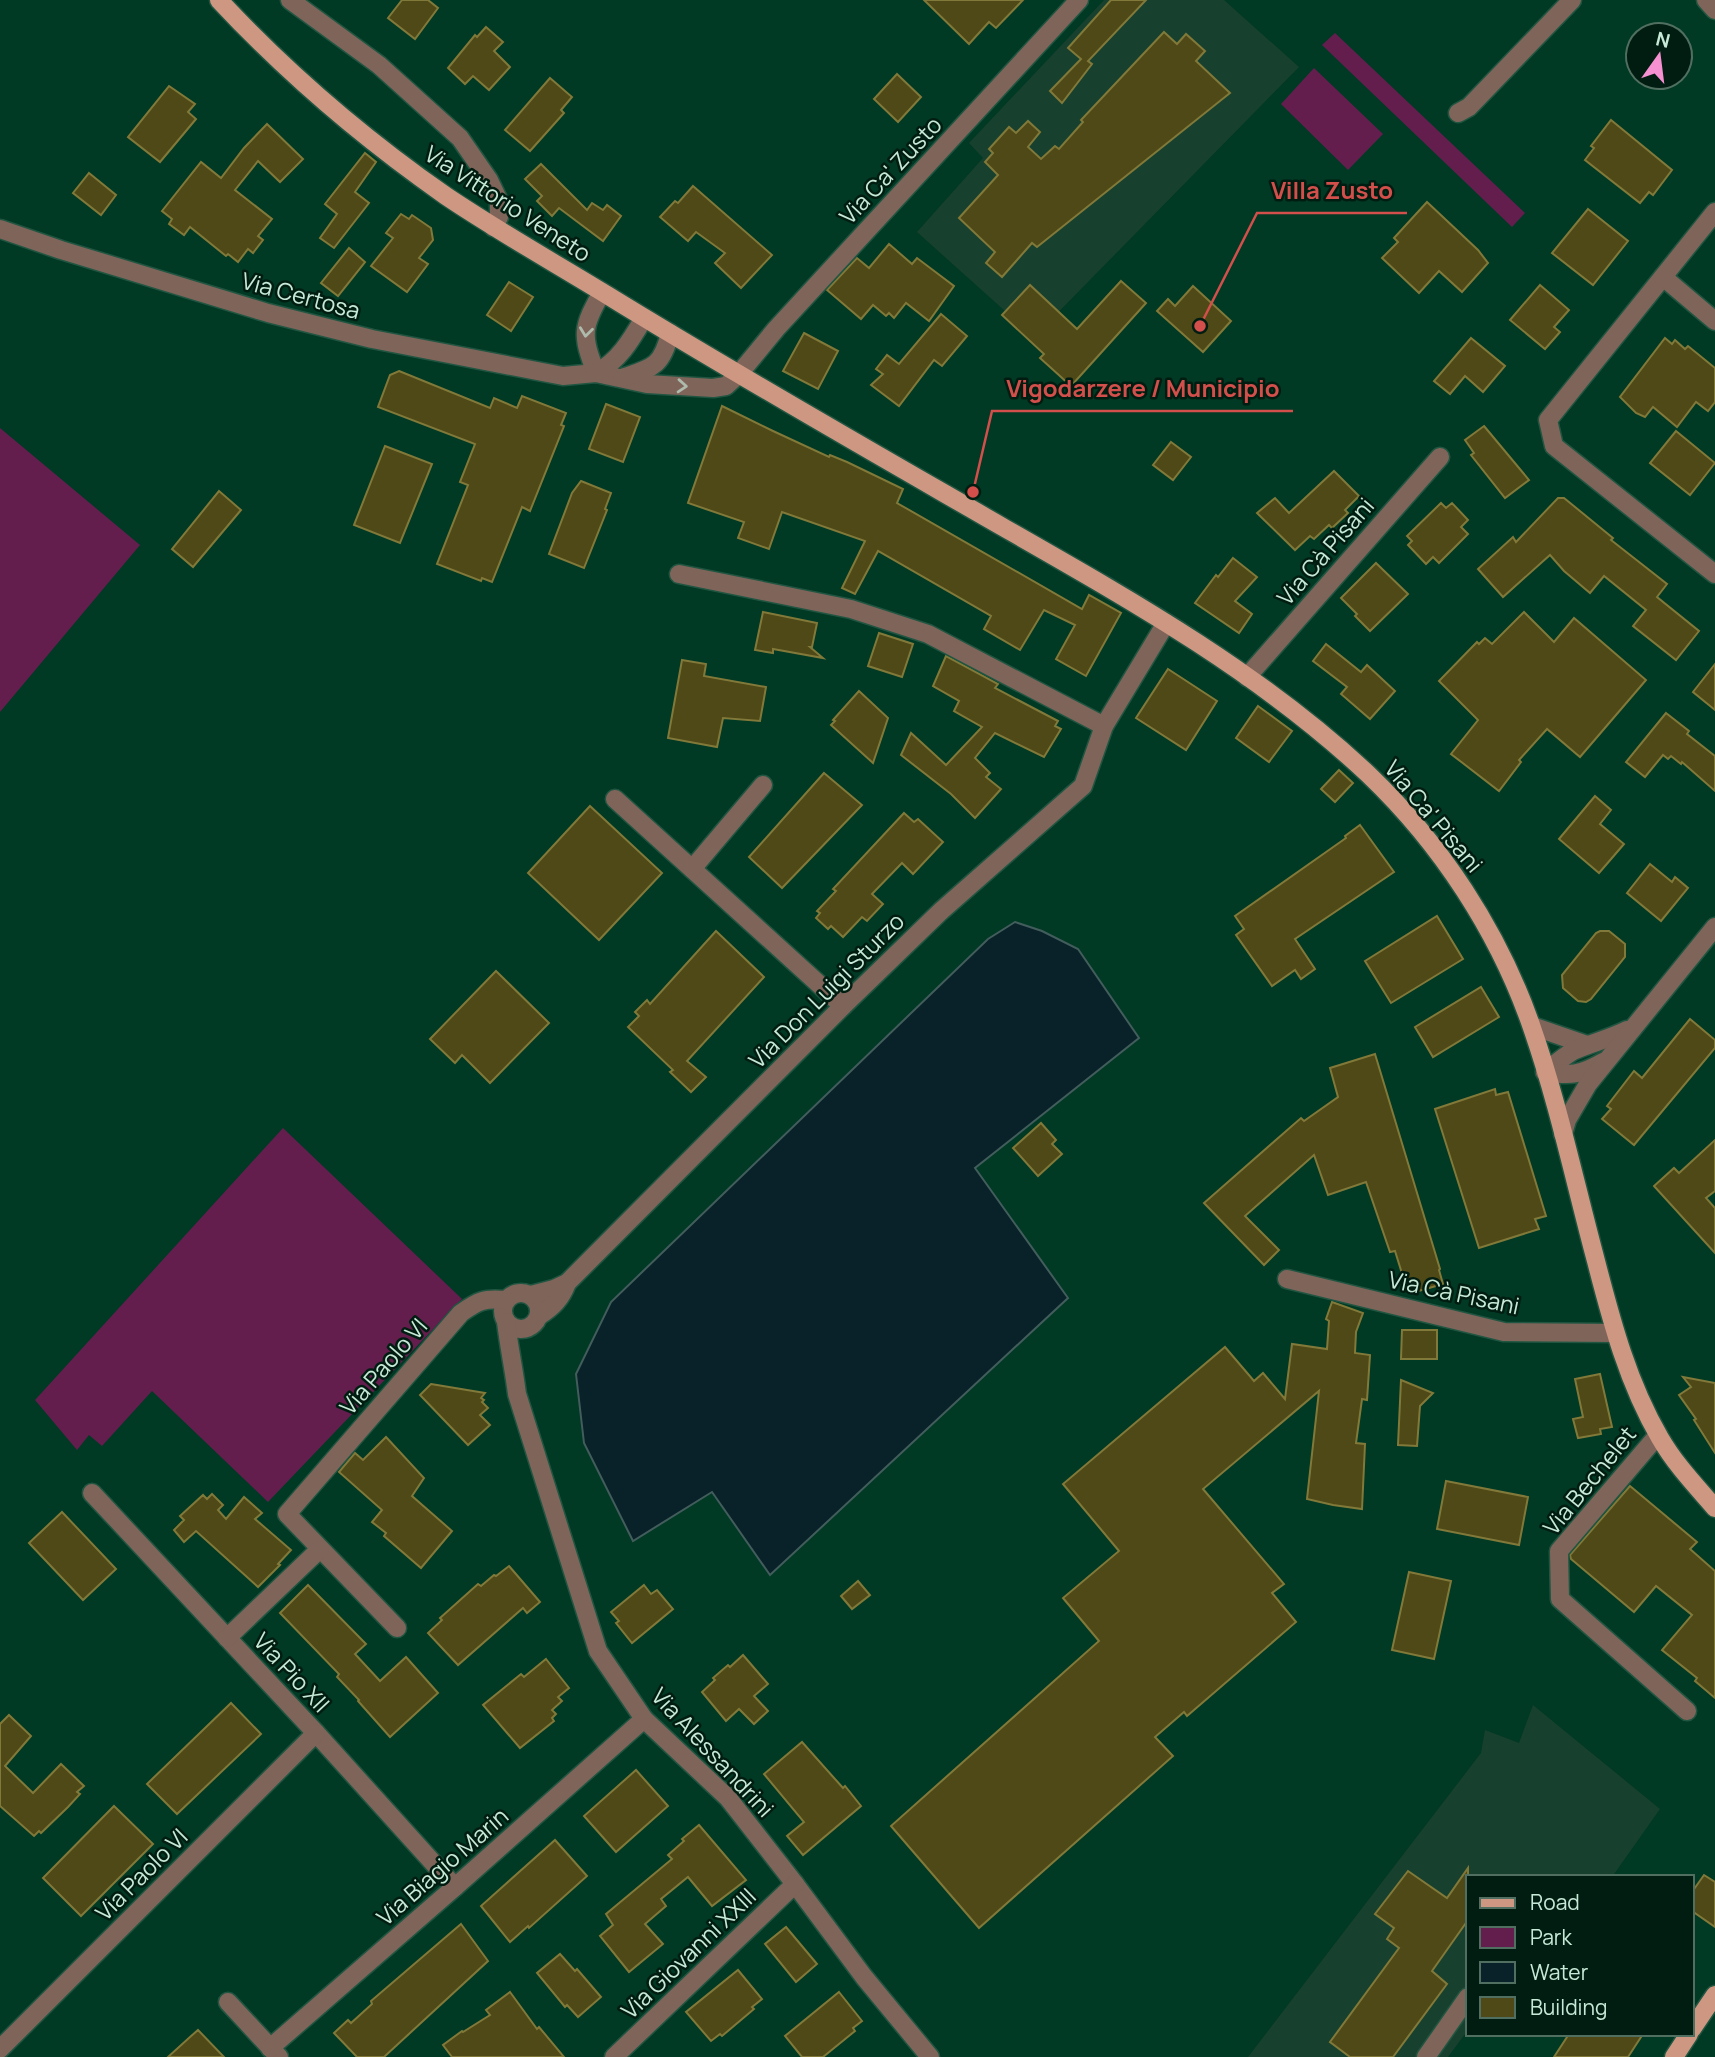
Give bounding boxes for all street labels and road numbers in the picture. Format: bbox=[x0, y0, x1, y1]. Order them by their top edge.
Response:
street label: Via Ca' Zusto bbox=[832, 109, 948, 231]
street label: Via Vittorio Veneto bbox=[419, 137, 597, 269]
street label: Via Certosa bbox=[238, 264, 364, 326]
street label: Via Cà Pisani bbox=[1269, 490, 1381, 612]
street label: Via Ca' Pisani bbox=[1378, 753, 1490, 879]
street label: Via Don Luigi Sturzo bbox=[741, 905, 911, 1075]
street label: Via Cà Pisani bbox=[1386, 1263, 1522, 1321]
street label: Via Paolo VI bbox=[332, 1311, 434, 1421]
street label: Via Bechelet bbox=[1535, 1419, 1643, 1541]
street label: Via Pio XII bbox=[247, 1625, 337, 1719]
street label: Via Alessandrini bbox=[645, 1680, 781, 1824]
street label: Via Biagio Marin bbox=[369, 1800, 515, 1932]
street label: Via Paolo VI bbox=[88, 1821, 194, 1927]
street label: Via Giovanni XXIII bbox=[614, 1880, 762, 2026]

